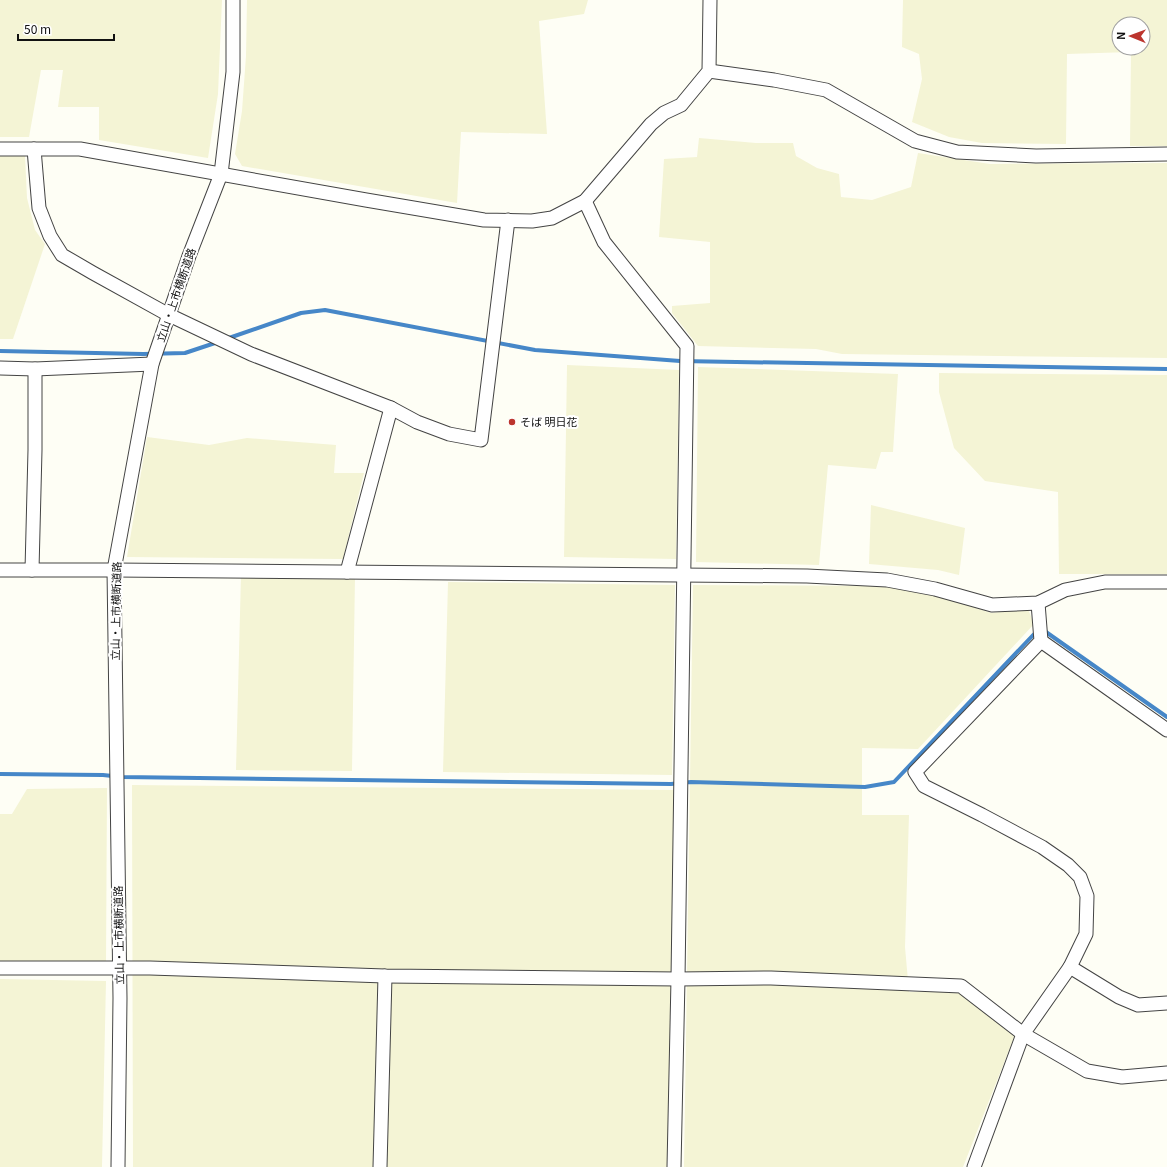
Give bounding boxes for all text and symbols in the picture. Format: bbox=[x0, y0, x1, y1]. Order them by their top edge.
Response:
scale bar bbox=[18, 16, 114, 42]
north arrow bbox=[1111, 16, 1151, 56]
text: 50 m bbox=[24, 20, 51, 37]
text: N bbox=[1112, 32, 1128, 40]
street label: 立山・上市横断道路 bbox=[151, 245, 199, 344]
place label: そば 明日花 bbox=[520, 413, 577, 429]
marker: そば 明日花 bbox=[507, 417, 517, 427]
street label: 立山・上市横断道路 bbox=[106, 561, 124, 661]
street label: 立山・上市横断道路 bbox=[109, 885, 127, 985]

